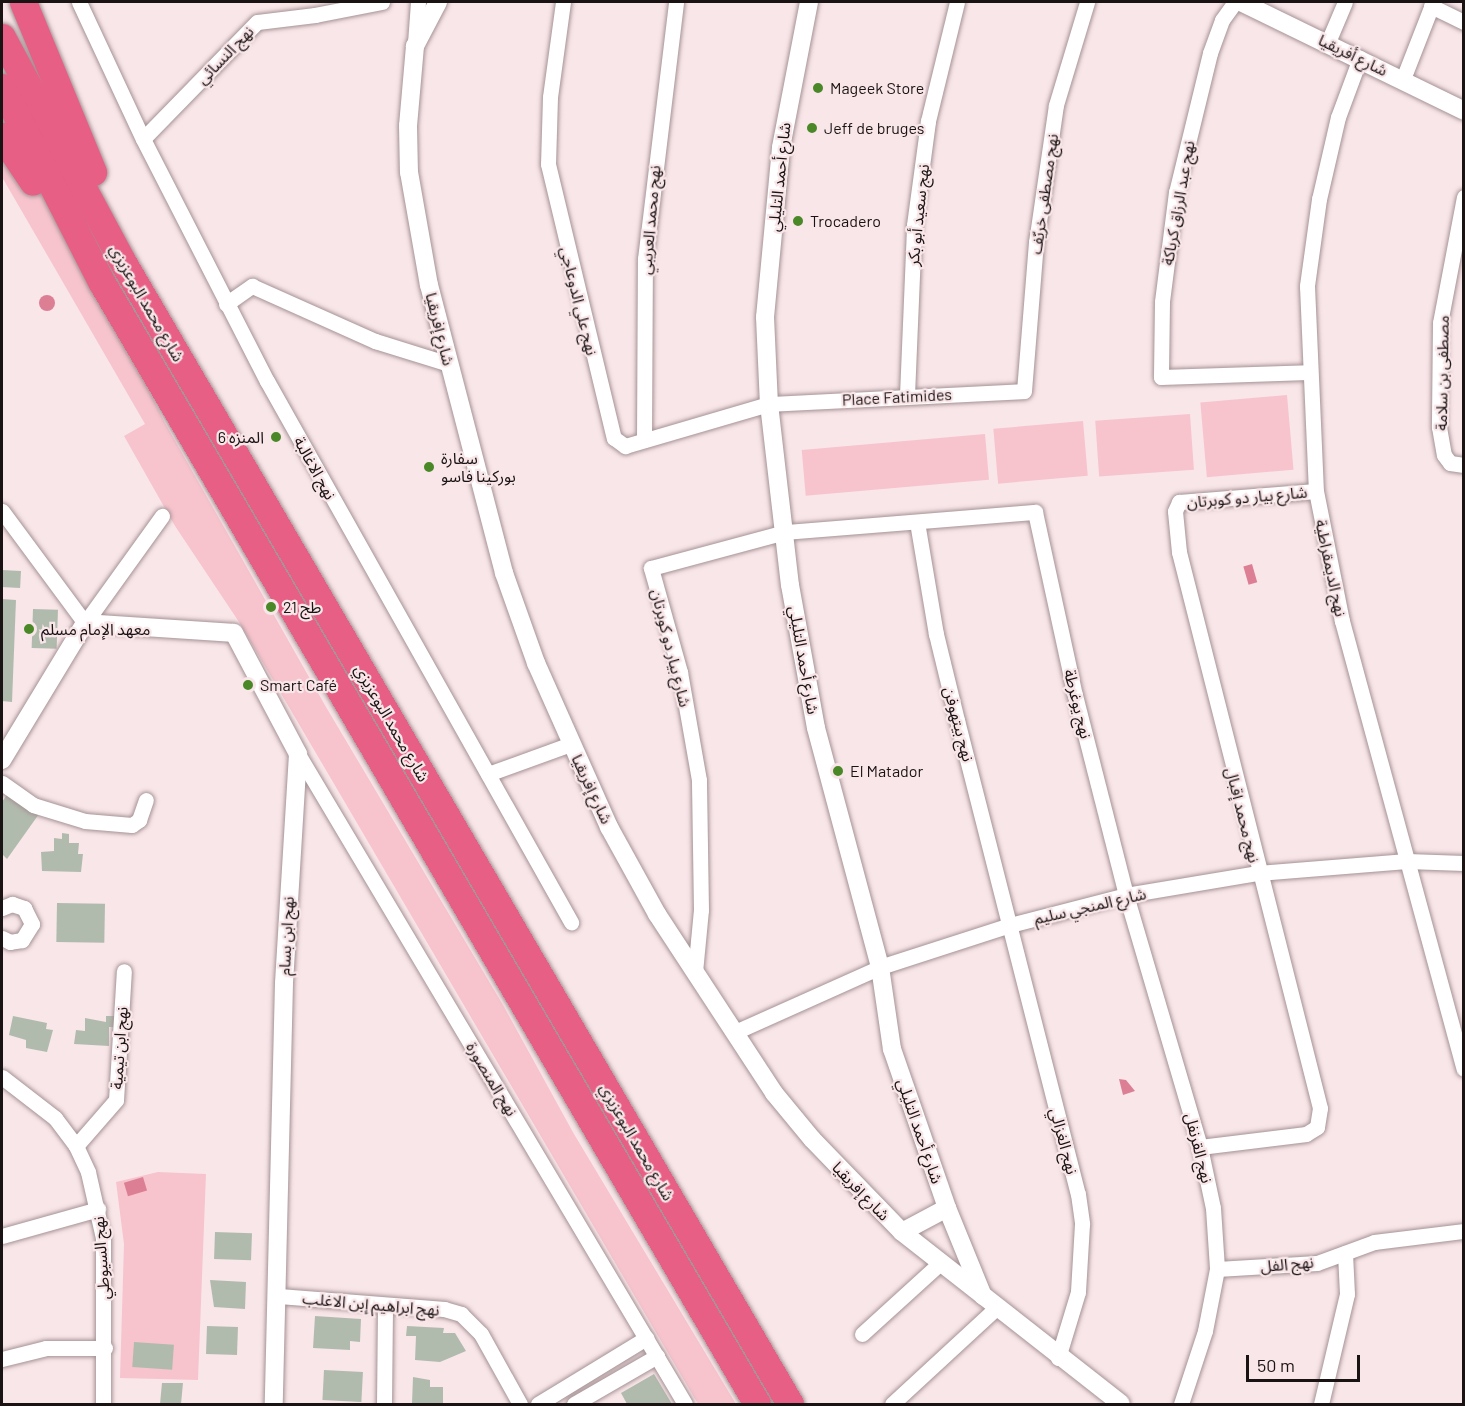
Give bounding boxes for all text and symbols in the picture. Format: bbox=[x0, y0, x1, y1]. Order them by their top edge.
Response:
street label: نهج النسائي bbox=[192, 22, 258, 88]
street label: شارع أفريقيا bbox=[1315, 30, 1391, 80]
place label: Mageek Store bbox=[830, 78, 924, 98]
marker: Mageek Store bbox=[811, 81, 825, 95]
place label: Jeff de bruges bbox=[824, 118, 924, 138]
street label: شارع أحمد التليلي bbox=[764, 121, 794, 233]
marker: Jeff de bruges bbox=[805, 121, 819, 135]
street label: نهج مصطفى خريّف bbox=[1026, 133, 1062, 255]
street label: نهج عبد الرزاق كرباكة bbox=[1158, 139, 1198, 267]
street label: نهج سعيد أبو بكر bbox=[903, 163, 933, 267]
street label: نهج محمد العريبي bbox=[636, 164, 664, 276]
place label: Trocadero bbox=[810, 211, 881, 231]
marker: Trocadero bbox=[791, 214, 805, 228]
street label: شارع محمد البوعزيزي bbox=[106, 241, 188, 365]
street label: نهج علي الدوعاجي bbox=[556, 245, 602, 357]
street label: شارع إفريقيا bbox=[422, 291, 458, 367]
street label: مصطفى بن سلامة bbox=[1431, 315, 1453, 431]
street label: Place Fatimides bbox=[842, 385, 952, 409]
place label: المنزه 6 bbox=[218, 427, 264, 447]
marker: المنزه 6 bbox=[269, 430, 283, 444]
street label: نهج الاغالبة bbox=[290, 433, 340, 503]
place label: سفارة بوركينا فاسو bbox=[441, 448, 516, 486]
marker: سفارة بوركينا فاسو bbox=[422, 460, 436, 474]
street label: شارع بيار دو كوبرتان bbox=[1186, 482, 1308, 512]
street label: نهج الديمقراطية bbox=[1311, 518, 1351, 618]
street label: شارع بيار دو كوبرتان bbox=[647, 587, 695, 709]
place label: طج 21 bbox=[283, 597, 321, 617]
marker: طج 21 bbox=[264, 600, 278, 614]
street label: شارع أحمد التليلي bbox=[785, 604, 823, 716]
place label: معهد الإمام مسلم bbox=[41, 619, 150, 639]
marker: معهد الإمام مسلم bbox=[22, 622, 36, 636]
street label: شارع محمد البوعزيزي bbox=[351, 661, 433, 785]
street label: نهج يوغرطة bbox=[1060, 667, 1096, 741]
place label: Smart Café bbox=[260, 675, 337, 695]
marker: Smart Café bbox=[241, 678, 255, 692]
street label: نهج بيتهوفن bbox=[940, 684, 978, 764]
street label: شارع إفريقيا bbox=[568, 751, 616, 827]
place label: El Matador bbox=[850, 761, 923, 781]
marker: El Matador bbox=[831, 764, 845, 778]
street label: نهج محمد إقبال bbox=[1222, 765, 1264, 865]
street label: شارع المنجي سليم bbox=[1032, 884, 1148, 928]
street label: نهج ابن بسام bbox=[274, 896, 298, 976]
street label: نهج ابن تيمية bbox=[107, 1006, 131, 1090]
street label: نهج المنصورة bbox=[462, 1038, 522, 1120]
street label: شارع أحمد التليلي bbox=[893, 1076, 947, 1186]
street label: شارع محمد البوعزيزي bbox=[596, 1080, 678, 1204]
street label: نهج الغزالي bbox=[1046, 1106, 1082, 1176]
street label: نهج القرنفل bbox=[1181, 1111, 1217, 1185]
street label: شارع إفريقيا bbox=[828, 1158, 894, 1224]
street label: نهج السيوطي bbox=[89, 1216, 113, 1300]
street label: نهج الفل bbox=[1259, 1252, 1315, 1276]
street label: نهج ابراهيم إبن الاغلب bbox=[302, 1288, 440, 1320]
scale bar bbox=[1249, 1343, 1363, 1381]
text: 50 m bbox=[1257, 1354, 1295, 1376]

